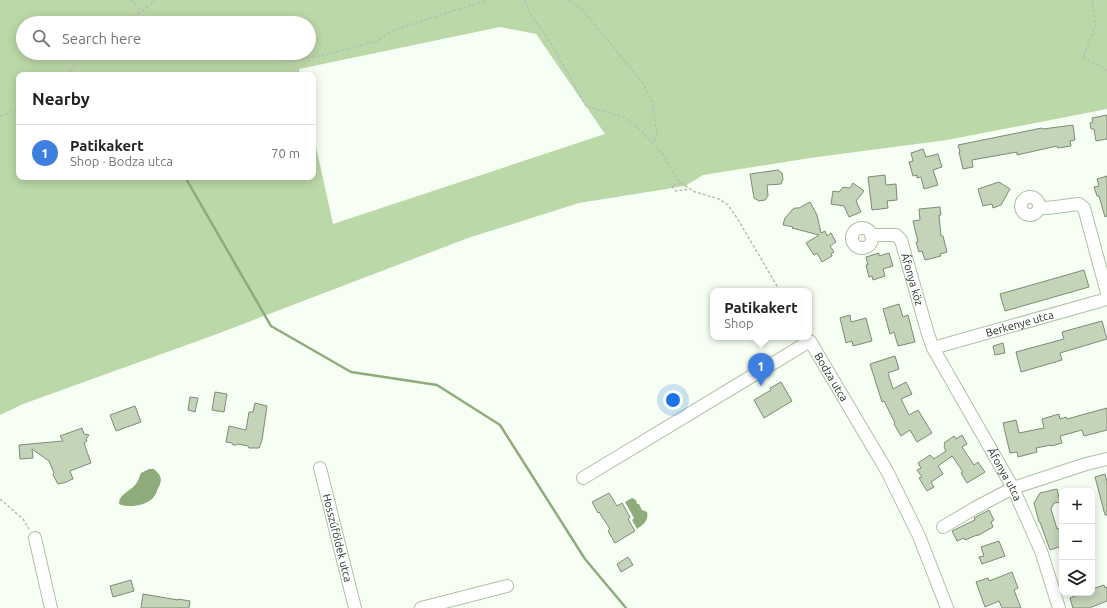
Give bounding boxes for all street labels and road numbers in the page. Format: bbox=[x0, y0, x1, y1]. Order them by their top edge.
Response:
street label: Áfonya köz bbox=[899, 251, 926, 307]
street label: Berkenye utca bbox=[984, 308, 1055, 339]
street label: Bodza utca bbox=[812, 351, 850, 404]
street label: Áfonya utca bbox=[985, 445, 1024, 503]
street label: Hosszúföldek utca bbox=[321, 493, 354, 583]

